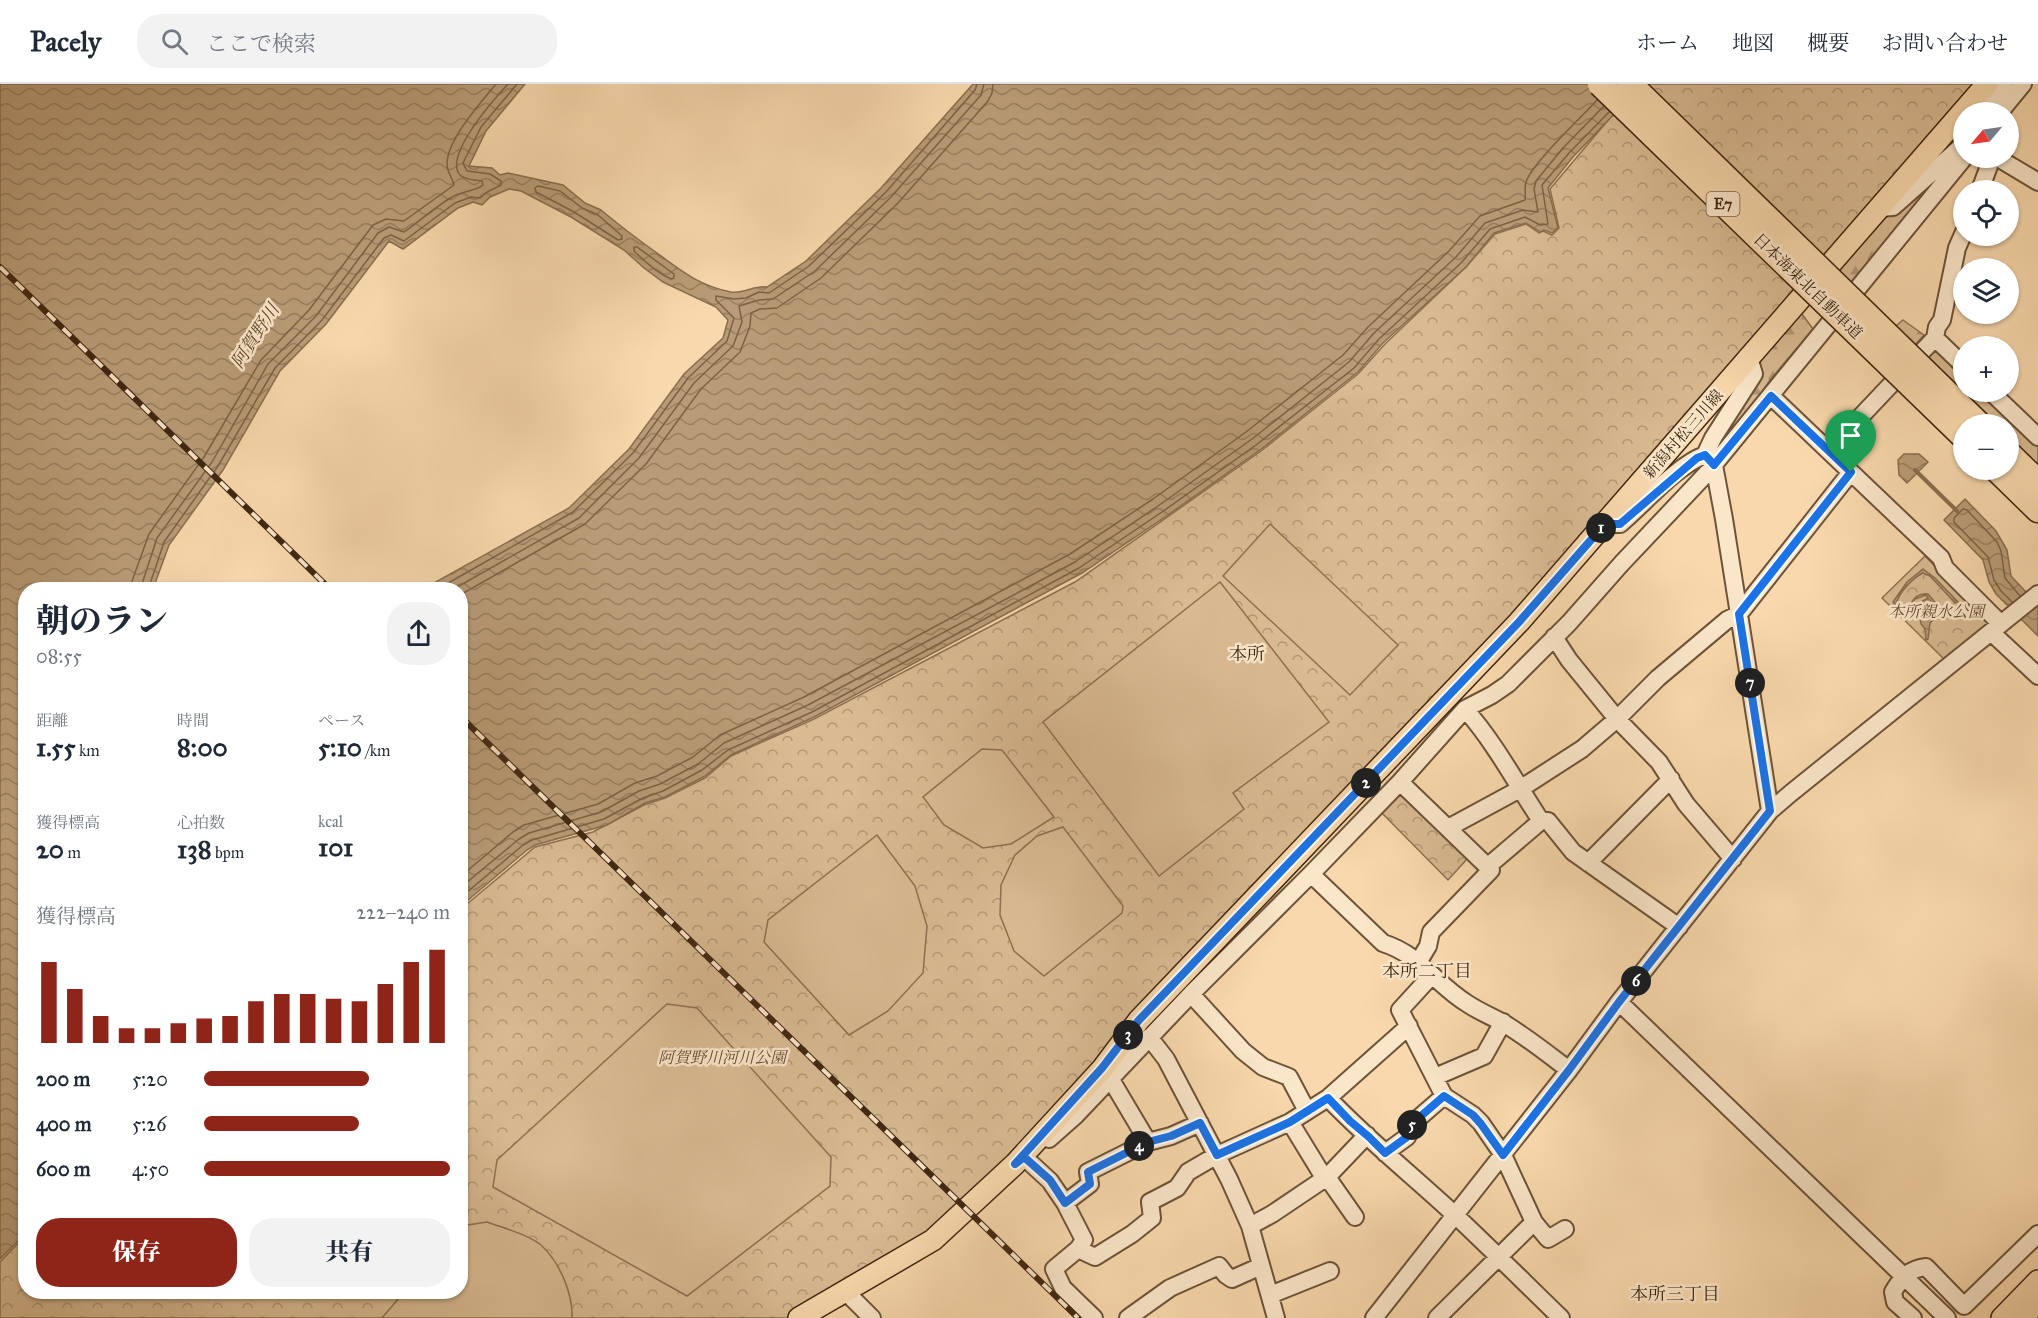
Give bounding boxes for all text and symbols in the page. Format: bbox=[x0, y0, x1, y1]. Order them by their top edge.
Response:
search box bbox=[137, 14, 557, 68]
text: Pacely bbox=[30, 24, 101, 59]
icon: search bbox=[158, 25, 191, 58]
text: ここで検索 bbox=[206, 30, 316, 57]
text: ホーム bbox=[1636, 30, 1699, 56]
text: 地図 bbox=[1732, 30, 1774, 56]
text: 概要 bbox=[1807, 30, 1849, 56]
text: お問い合わせ bbox=[1882, 30, 2008, 56]
north arrow bbox=[1953, 102, 2019, 168]
map controls bbox=[1953, 102, 2019, 480]
button: locate bbox=[1953, 180, 2019, 246]
road number: E7 bbox=[1706, 192, 1740, 216]
street label: 日本海東北自動車道 bbox=[1750, 229, 1866, 343]
button: layers bbox=[1953, 258, 2019, 324]
water label: 阿賀野川 bbox=[226, 298, 285, 372]
button: + bbox=[1953, 336, 2019, 402]
street label: 新潟村松三川線 bbox=[1639, 385, 1727, 483]
pin bbox=[1825, 410, 1876, 472]
button: − bbox=[1953, 414, 2019, 480]
icon: arrive bbox=[1834, 419, 1867, 452]
pin: 1 bbox=[1586, 513, 1616, 543]
text: 1 bbox=[1598, 518, 1604, 537]
text: 朝のラン bbox=[36, 601, 168, 641]
button: share bbox=[387, 602, 450, 665]
park label: 本所親水公園 bbox=[1888, 602, 1987, 621]
district label: 本所 bbox=[1229, 643, 1265, 665]
text: 08:55 bbox=[36, 644, 82, 668]
pin: 7 bbox=[1735, 668, 1765, 698]
text: 7 bbox=[1746, 673, 1754, 692]
text: 距離 bbox=[36, 711, 68, 730]
text: 時間 bbox=[177, 711, 209, 730]
text: ペース bbox=[318, 711, 365, 730]
text: 1.55 bbox=[36, 731, 75, 763]
text: 8:00 bbox=[177, 731, 228, 763]
text: 5:10 bbox=[318, 731, 362, 763]
text: km bbox=[75, 741, 100, 760]
text: /km bbox=[362, 741, 391, 760]
pin: 2 bbox=[1351, 768, 1381, 798]
text: 2 bbox=[1362, 773, 1370, 792]
text: kcal bbox=[318, 812, 343, 831]
text: 獲得標高 bbox=[36, 813, 100, 832]
text: 心拍数 bbox=[177, 813, 225, 832]
text: 101 bbox=[318, 831, 353, 863]
text: 20 bbox=[36, 833, 64, 865]
text: 138 bbox=[177, 833, 212, 865]
text: m bbox=[64, 843, 81, 862]
text: bpm bbox=[212, 843, 244, 862]
text: 222–240 m bbox=[356, 900, 450, 924]
text: 獲得標高 bbox=[36, 904, 116, 928]
district label: 本所二丁目 bbox=[1382, 960, 1472, 982]
pin: 6 bbox=[1621, 966, 1651, 996]
text: 6 bbox=[1632, 971, 1640, 990]
pin: 3 bbox=[1113, 1020, 1143, 1050]
text: 3 bbox=[1125, 1025, 1131, 1044]
park label: 阿賀野川河川公園 bbox=[658, 1048, 789, 1067]
text: 200 m bbox=[36, 1067, 90, 1091]
text: 5:20 bbox=[132, 1067, 168, 1091]
pin: 5 bbox=[1397, 1110, 1427, 1140]
text: 400 m bbox=[36, 1112, 92, 1136]
text: 5:26 bbox=[132, 1112, 166, 1136]
text: 5 bbox=[1408, 1115, 1416, 1134]
pin: 4 bbox=[1124, 1131, 1154, 1161]
text: 4 bbox=[1135, 1136, 1143, 1155]
text: 600 m bbox=[36, 1157, 91, 1181]
text: 4:50 bbox=[132, 1157, 169, 1181]
button: 保存 bbox=[36, 1218, 237, 1287]
button: 共有 bbox=[249, 1218, 450, 1287]
district label: 本所三丁目 bbox=[1630, 1283, 1720, 1305]

